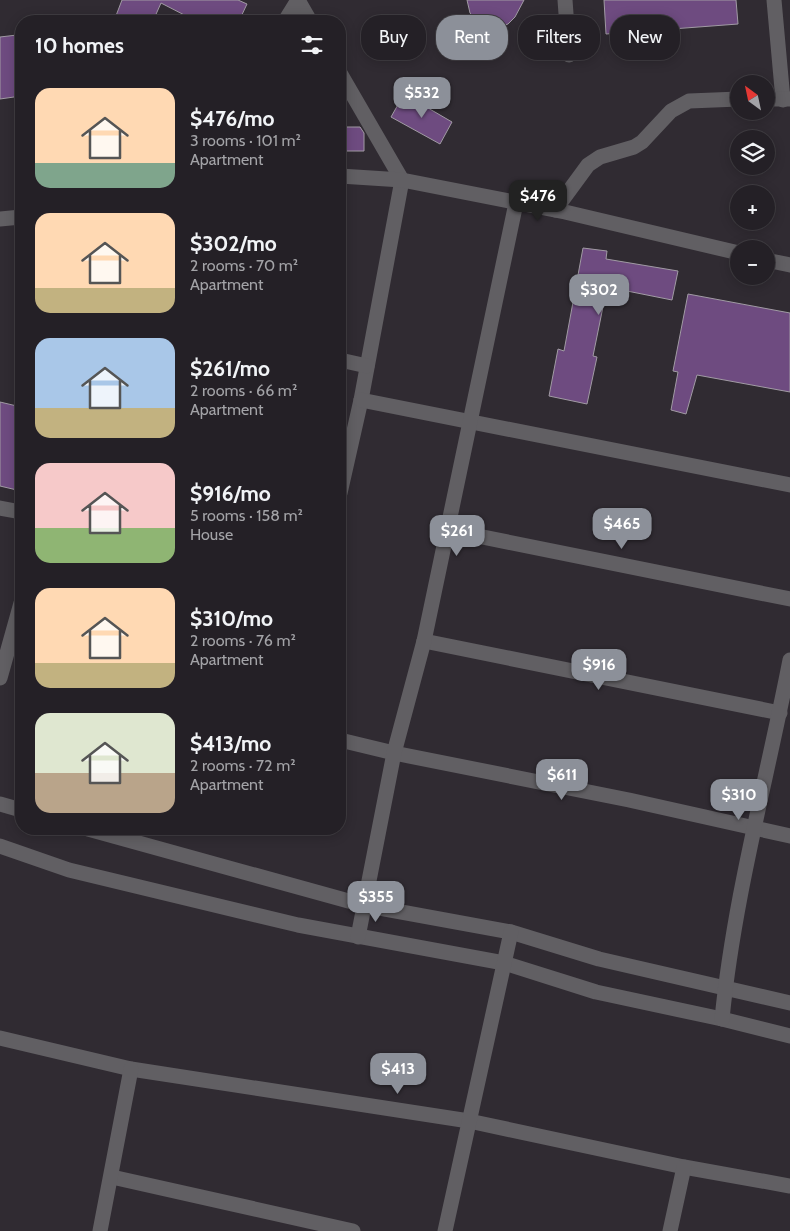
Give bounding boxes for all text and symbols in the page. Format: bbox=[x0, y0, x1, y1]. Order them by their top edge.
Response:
chip: Buy bbox=[361, 15, 426, 60]
chip: Rent bbox=[436, 15, 508, 60]
chip: Filters bbox=[518, 15, 600, 60]
chip: New bbox=[610, 15, 680, 60]
icon: filters bbox=[298, 31, 326, 59]
text: 10 homes bbox=[35, 33, 124, 58]
north arrow bbox=[730, 75, 775, 120]
map controls bbox=[730, 75, 775, 285]
pin: $532 bbox=[392, 76, 452, 119]
text: $532 bbox=[405, 83, 439, 102]
text: $476/mo bbox=[190, 106, 274, 131]
icon: home bbox=[75, 108, 135, 168]
button: layers bbox=[730, 130, 775, 175]
text: 3 rooms · 101 m² bbox=[190, 131, 301, 150]
text: Apartment bbox=[190, 150, 263, 169]
pin: $476 bbox=[508, 180, 568, 222]
button: + bbox=[730, 185, 775, 230]
text: $476 bbox=[520, 186, 556, 205]
text: $302/mo bbox=[190, 231, 277, 256]
icon: home bbox=[75, 233, 135, 293]
button: − bbox=[730, 240, 775, 285]
text: 2 rooms · 70 m² bbox=[190, 256, 298, 275]
pin: $302 bbox=[569, 274, 629, 316]
text: Apartment bbox=[190, 275, 263, 294]
text: $302 bbox=[580, 280, 618, 299]
text: $261/mo bbox=[190, 356, 270, 381]
icon: home bbox=[75, 358, 135, 418]
text: 2 rooms · 66 m² bbox=[190, 381, 297, 400]
text: Apartment bbox=[190, 400, 263, 419]
text: $916/mo bbox=[190, 481, 271, 506]
icon: home bbox=[75, 483, 135, 543]
text: 5 rooms · 158 m² bbox=[190, 506, 303, 525]
pin: $465 bbox=[592, 508, 652, 550]
pin: $261 bbox=[427, 514, 487, 557]
text: $465 bbox=[604, 514, 640, 533]
text: $261 bbox=[441, 521, 473, 540]
text: House bbox=[190, 525, 233, 544]
text: $310/mo bbox=[190, 606, 273, 631]
icon: home bbox=[75, 608, 135, 668]
text: 2 rooms · 76 m² bbox=[190, 631, 296, 650]
pin: $916 bbox=[569, 648, 629, 691]
text: Apartment bbox=[190, 650, 263, 669]
text: $916 bbox=[582, 655, 616, 674]
text: $413/mo bbox=[190, 731, 271, 756]
icon: home bbox=[75, 733, 135, 793]
text: 2 rooms · 72 m² bbox=[190, 756, 295, 775]
pin: $611 bbox=[532, 758, 592, 801]
text: $611 bbox=[547, 765, 577, 784]
text: Apartment bbox=[190, 775, 263, 794]
pin: $310 bbox=[709, 778, 769, 821]
text: $310 bbox=[721, 785, 757, 804]
pin: $355 bbox=[346, 880, 406, 923]
text: $355 bbox=[358, 887, 394, 906]
pin: $413 bbox=[368, 1052, 428, 1095]
text: $413 bbox=[381, 1059, 415, 1078]

